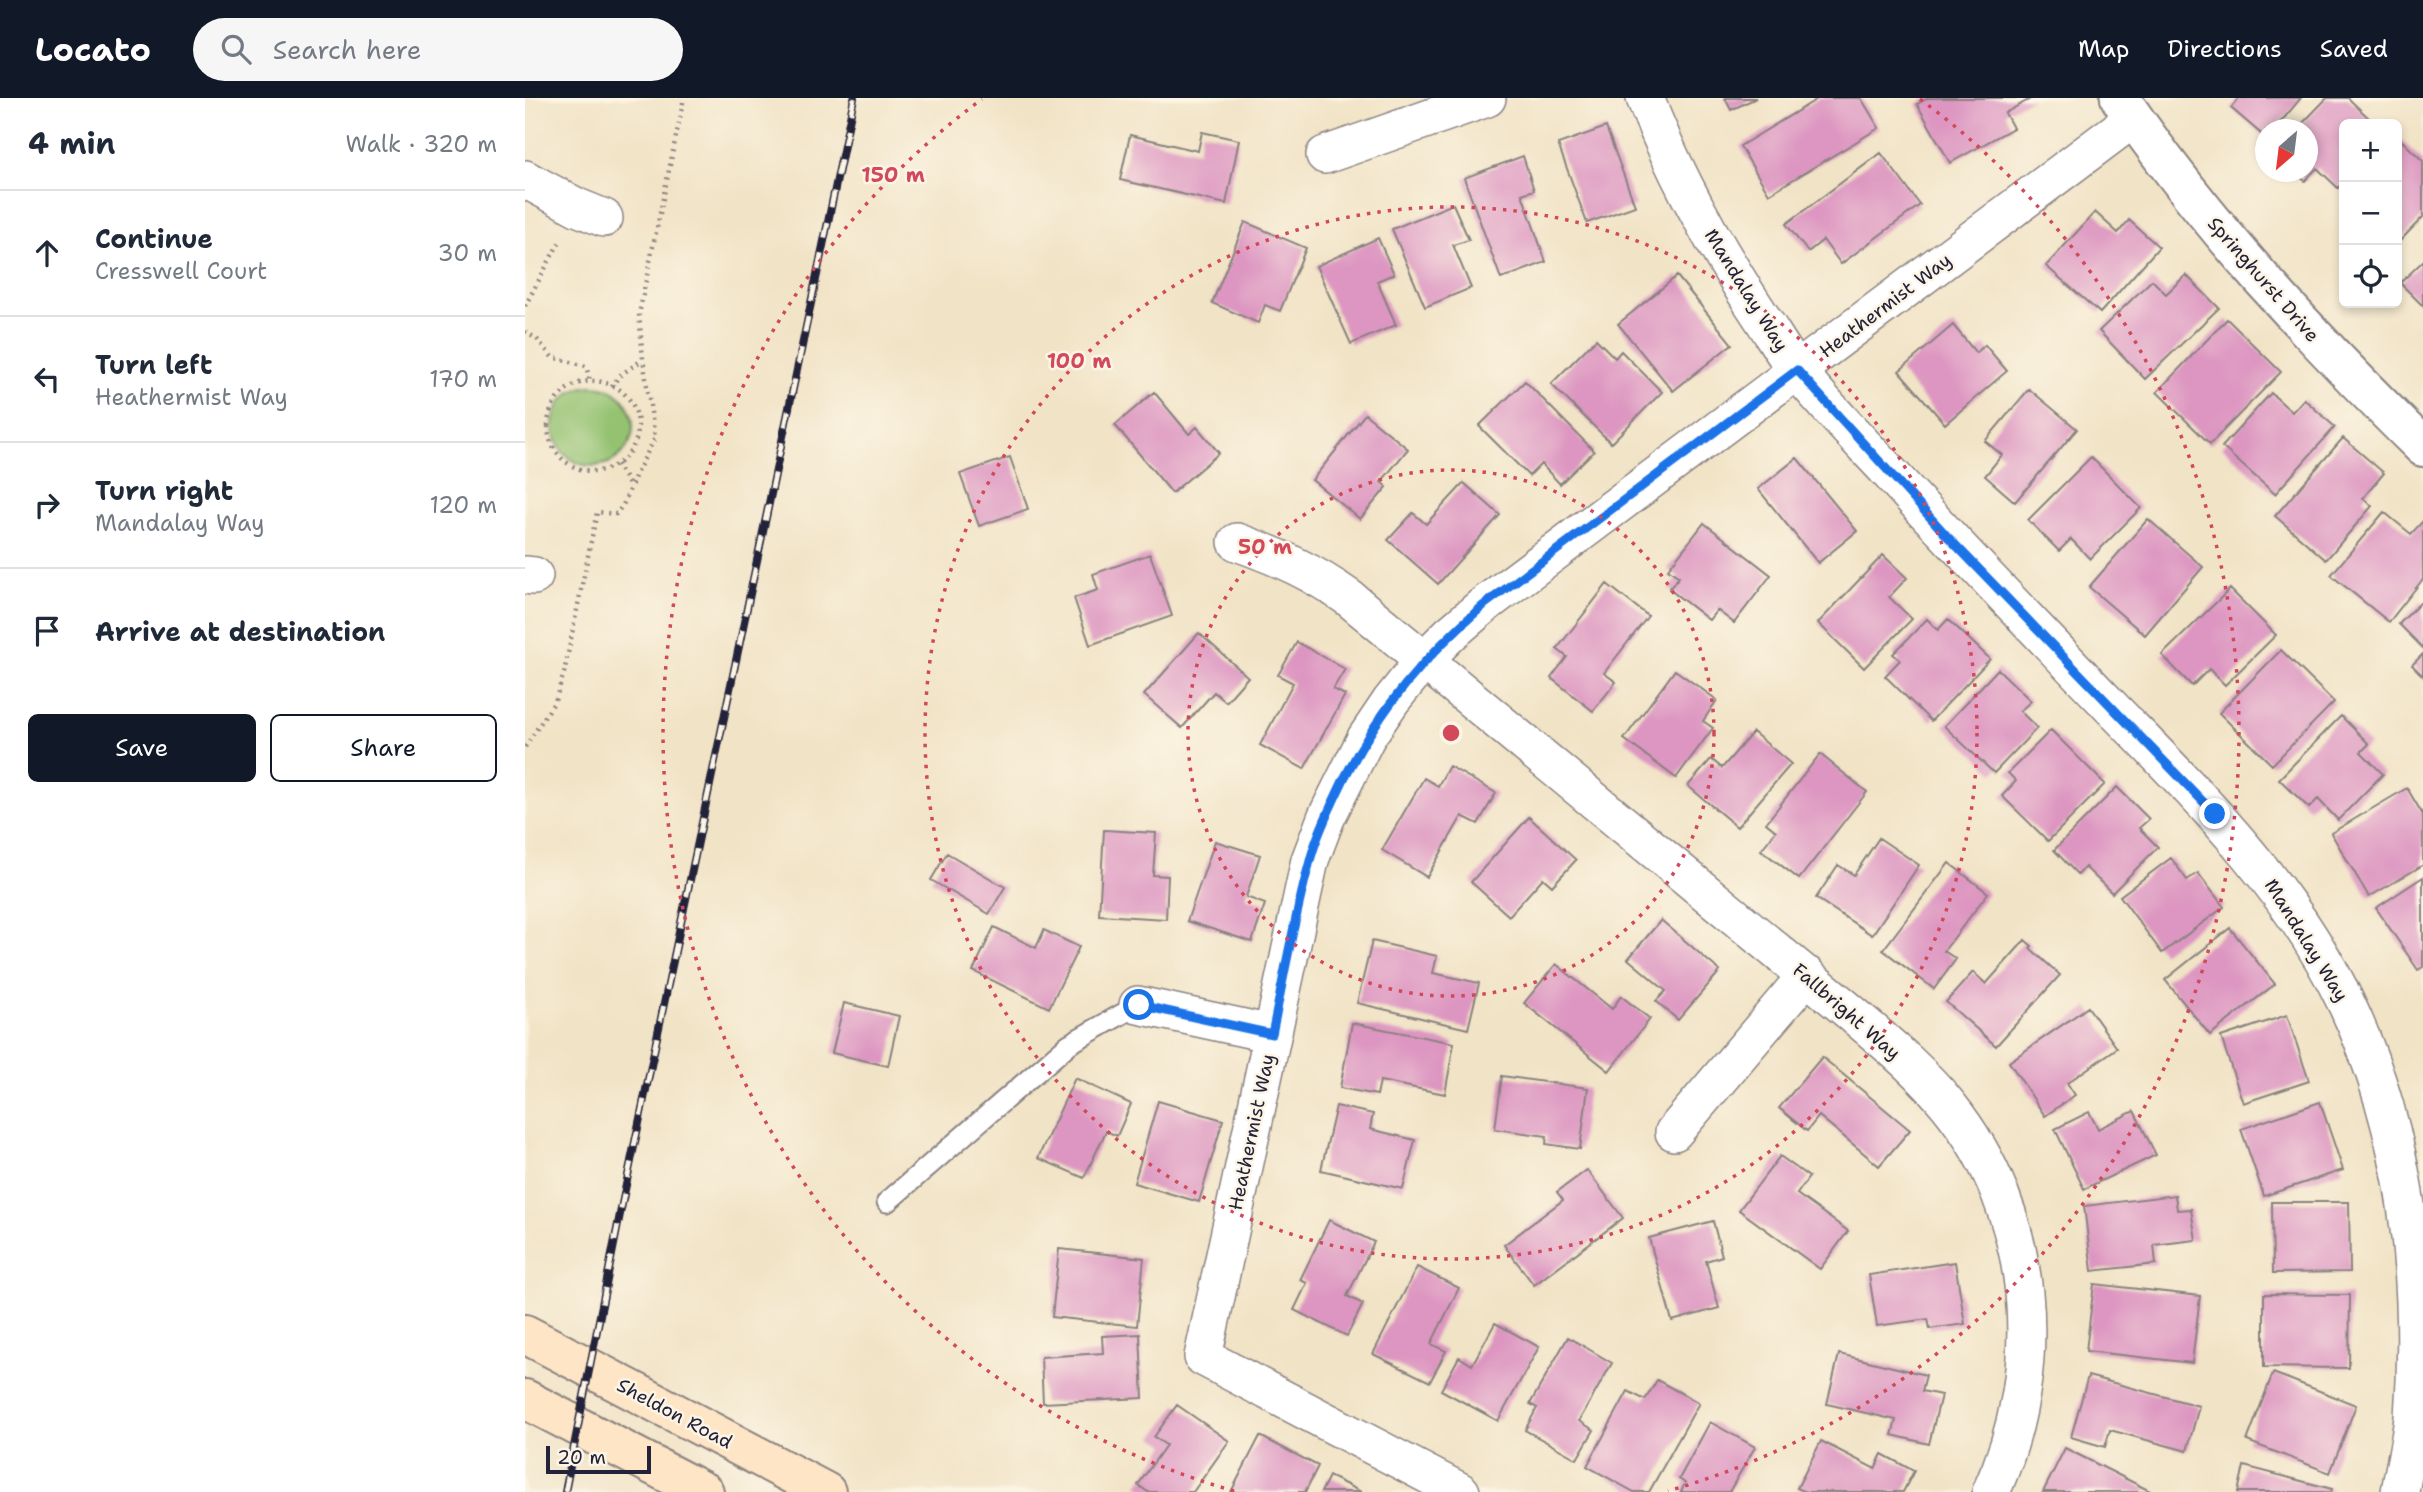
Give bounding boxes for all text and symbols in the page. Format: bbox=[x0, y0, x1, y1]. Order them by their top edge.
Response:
search box bbox=[193, 18, 683, 81]
text: Locato bbox=[35, 27, 151, 72]
icon: search bbox=[217, 30, 255, 68]
text: Search here bbox=[273, 32, 421, 67]
text: Map bbox=[2078, 33, 2129, 65]
text: Directions bbox=[2167, 33, 2282, 65]
text: Saved bbox=[2320, 33, 2388, 65]
north arrow bbox=[2255, 119, 2318, 182]
map controls bbox=[2339, 119, 2402, 308]
button: + bbox=[2339, 119, 2402, 182]
text: 4 min bbox=[28, 123, 115, 164]
text: Walk · 320 m bbox=[346, 129, 497, 159]
text: 150 m bbox=[861, 161, 925, 189]
button: − bbox=[2339, 182, 2402, 245]
street label: Springhurst Drive bbox=[2202, 211, 2325, 347]
text: Continue bbox=[95, 221, 213, 256]
street label: Mandalay Way bbox=[1699, 224, 1794, 356]
icon: ahead bbox=[28, 234, 66, 272]
text: 30 m bbox=[438, 238, 497, 268]
button: locate bbox=[2339, 245, 2402, 308]
street label: Heathermist Way bbox=[1814, 248, 1956, 363]
text: Cresswell Court bbox=[95, 256, 267, 286]
text: Turn left bbox=[95, 347, 212, 382]
text: 100 m bbox=[1047, 347, 1111, 375]
icon: left bbox=[28, 360, 66, 398]
text: 170 m bbox=[429, 364, 497, 394]
text: Heathermist Way bbox=[95, 382, 288, 412]
text: Turn right bbox=[95, 473, 233, 508]
icon: right bbox=[28, 486, 66, 524]
text: 120 m bbox=[429, 490, 497, 520]
text: Mandalay Way bbox=[95, 508, 264, 538]
text: 50 m bbox=[1238, 533, 1292, 561]
icon: arrive bbox=[28, 612, 66, 650]
text: Arrive at destination bbox=[95, 614, 385, 649]
button: Save bbox=[28, 714, 256, 782]
button: Share bbox=[270, 714, 497, 782]
centre of rings bbox=[1439, 721, 1463, 745]
route end bbox=[2199, 798, 2230, 829]
street label: Mandalay Way bbox=[2259, 874, 2354, 1006]
street label: Fallbright Way bbox=[1787, 958, 1906, 1065]
route start bbox=[1123, 989, 1154, 1020]
street label: Heathermist Way bbox=[1223, 1052, 1280, 1213]
street label: Sheldon Road bbox=[613, 1373, 737, 1454]
scale bar bbox=[546, 1443, 651, 1475]
text: 20 m bbox=[557, 1445, 606, 1470]

